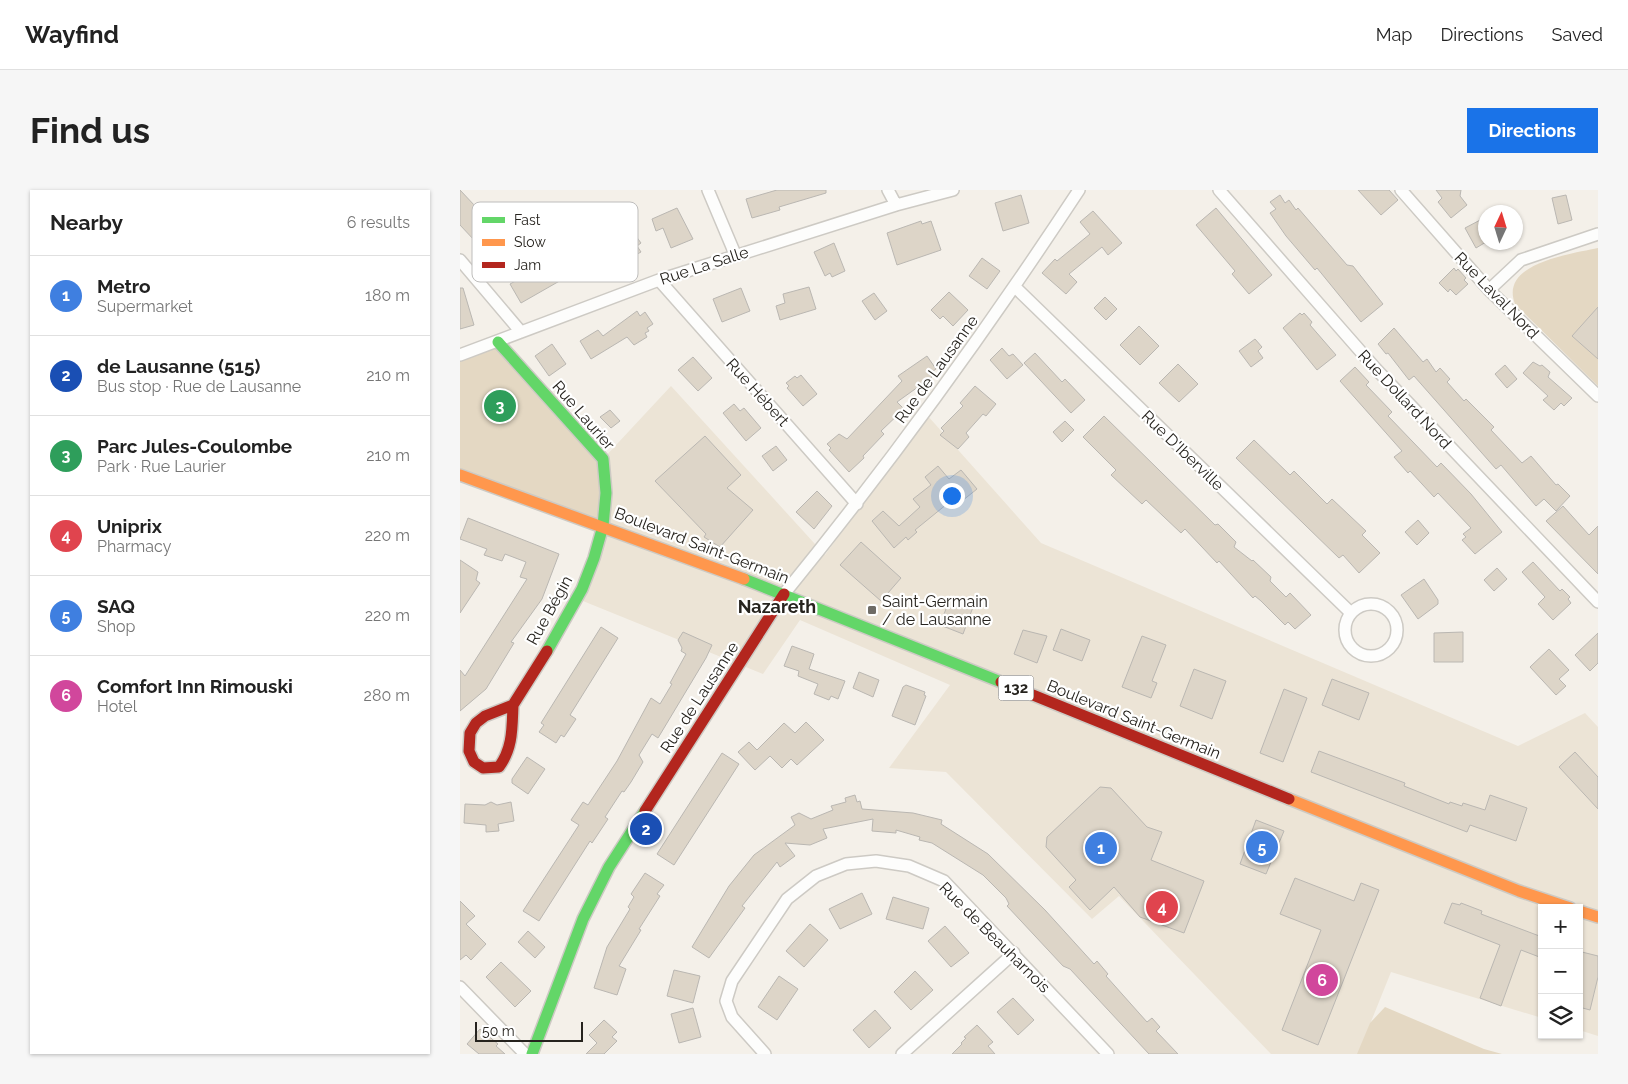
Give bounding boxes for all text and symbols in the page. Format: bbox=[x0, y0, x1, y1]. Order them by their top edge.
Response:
text: Wayfind bbox=[25, 20, 119, 49]
text: Map bbox=[1376, 24, 1412, 45]
text: Directions bbox=[1440, 24, 1524, 45]
text: Saved bbox=[1552, 24, 1603, 45]
button: Directions bbox=[1467, 108, 1598, 153]
text: Find us bbox=[30, 110, 150, 151]
legend bbox=[472, 202, 638, 282]
north arrow bbox=[1478, 205, 1523, 250]
text: Nearby bbox=[50, 210, 123, 235]
text: Fast bbox=[514, 212, 541, 228]
text: 6 results bbox=[347, 213, 410, 232]
text: Slow bbox=[514, 234, 546, 250]
street label: Rue La Salle bbox=[657, 242, 751, 289]
street label: Rue Laval Nord bbox=[1450, 248, 1543, 343]
text: Jam bbox=[514, 257, 541, 273]
text: Metro bbox=[97, 275, 151, 297]
text: 1 bbox=[62, 286, 70, 305]
text: 180 m bbox=[365, 286, 410, 305]
text: Supermarket bbox=[97, 297, 193, 316]
street label: Rue de Lausanne bbox=[891, 312, 982, 427]
street label: Rue Dollard Nord bbox=[1354, 346, 1455, 453]
text: de Lausanne (515) bbox=[97, 355, 260, 377]
street label: Rue Hébert bbox=[722, 355, 793, 431]
text: 2 bbox=[61, 366, 71, 385]
text: 210 m bbox=[366, 366, 410, 385]
text: Bus stop · Rue de Lausanne bbox=[97, 377, 301, 396]
street label: Rue Laurier bbox=[549, 377, 619, 454]
pin: 3 bbox=[484, 387, 516, 425]
street label: Rue D'Iberville bbox=[1138, 406, 1228, 494]
text: Parc Jules-Coulombe bbox=[97, 435, 292, 457]
text: 3 bbox=[62, 446, 70, 465]
text: 210 m bbox=[366, 446, 410, 465]
text: Park · Rue Laurier bbox=[97, 457, 226, 476]
your location bbox=[939, 483, 965, 509]
street label: Boulevard Saint-Germain bbox=[612, 503, 792, 588]
text: Uniprix bbox=[97, 515, 162, 537]
text: 4 bbox=[61, 526, 71, 545]
text: 220 m bbox=[365, 526, 410, 545]
text: Pharmacy bbox=[97, 537, 171, 556]
street label: Rue Bégin bbox=[523, 572, 576, 648]
place label: Saint-Germain / de Lausanne bbox=[882, 592, 991, 629]
text: SAQ bbox=[97, 595, 135, 617]
district label: Nazareth bbox=[738, 596, 816, 617]
marker: Saint-Germain / de Lausanne bbox=[866, 604, 878, 616]
text: 5 bbox=[62, 606, 70, 625]
text: 220 m bbox=[365, 606, 410, 625]
text: Shop bbox=[97, 617, 135, 636]
street label: Rue de Lausanne bbox=[656, 638, 742, 756]
text: Comfort Inn Rimouski bbox=[97, 675, 293, 697]
road number: 132 bbox=[998, 676, 1034, 700]
street label: Boulevard Saint-Germain bbox=[1044, 676, 1223, 763]
text: 6 bbox=[61, 686, 71, 705]
text: 280 m bbox=[364, 686, 410, 705]
text: Hotel bbox=[97, 697, 137, 716]
pin: 2 bbox=[630, 810, 662, 848]
pin: 5 bbox=[1246, 828, 1278, 866]
pin: 1 bbox=[1085, 829, 1117, 867]
street label: Rue de Beauharnois bbox=[935, 878, 1054, 997]
pin: 4 bbox=[1146, 888, 1178, 926]
map controls bbox=[1538, 904, 1583, 1039]
button: + bbox=[1538, 904, 1583, 949]
button: − bbox=[1538, 949, 1583, 994]
pin: 6 bbox=[1306, 961, 1338, 999]
button: layers bbox=[1538, 994, 1583, 1039]
scale bar bbox=[475, 1019, 582, 1042]
text: 50 m bbox=[482, 1023, 515, 1039]

